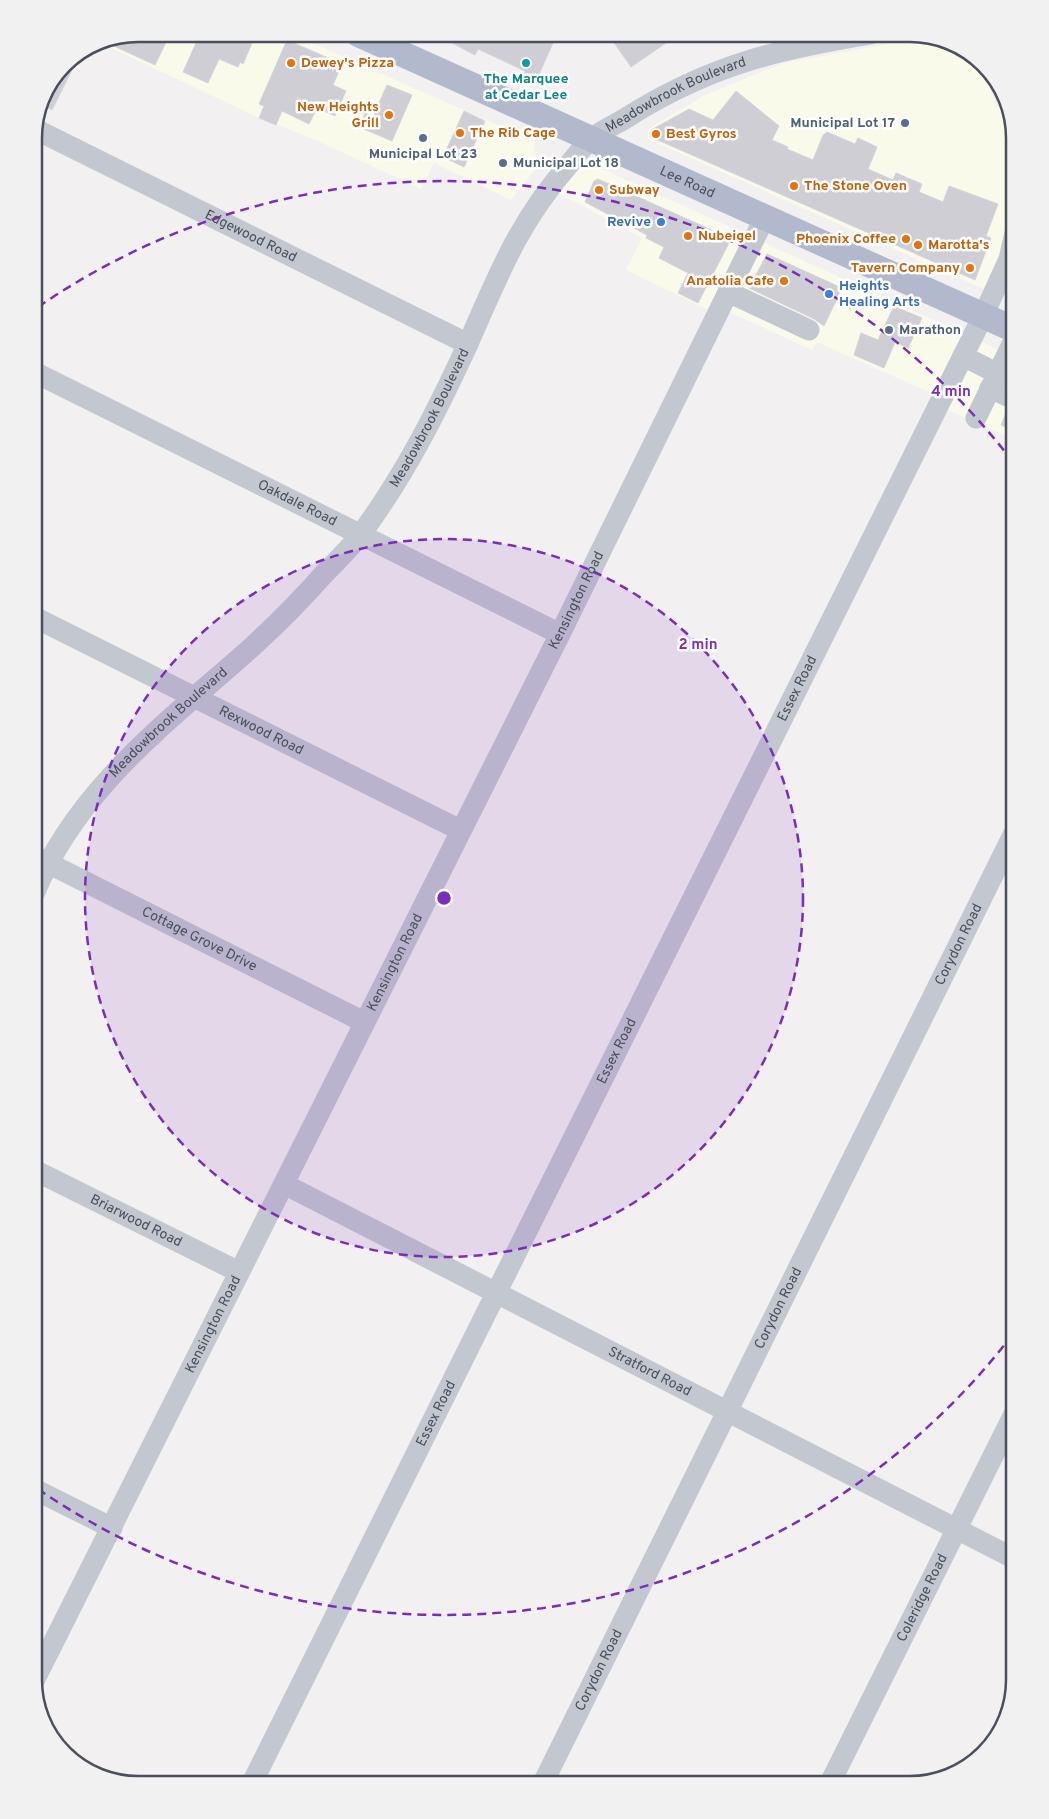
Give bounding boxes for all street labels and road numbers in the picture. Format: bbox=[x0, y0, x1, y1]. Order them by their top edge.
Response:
street label: Meadowbrook Boulevard bbox=[603, 54, 748, 136]
street label: Lee Road bbox=[657, 162, 717, 202]
street label: Edgewood Road bbox=[202, 206, 300, 266]
street label: Meadowbrook Boulevard bbox=[386, 346, 473, 491]
street label: Oakdale Road bbox=[255, 476, 340, 530]
street label: Kensington Road bbox=[545, 549, 608, 652]
street label: Essex Road bbox=[774, 653, 821, 724]
street label: Meadowbrook Boulevard bbox=[106, 664, 231, 781]
street label: Rexwood Road bbox=[216, 702, 306, 759]
street label: Corydon Road bbox=[931, 901, 986, 988]
street label: Cottage Grove Drive bbox=[139, 903, 260, 975]
street label: Kensington Road bbox=[363, 911, 427, 1014]
street label: Essex Road bbox=[593, 1015, 640, 1087]
street label: Briarwood Road bbox=[87, 1191, 185, 1251]
street label: Corydon Road bbox=[751, 1265, 806, 1352]
street label: Kensington Road bbox=[181, 1273, 245, 1376]
street label: Stratford Road bbox=[605, 1343, 694, 1400]
street label: Essex Road bbox=[413, 1378, 460, 1449]
street label: Coleridge Road bbox=[893, 1551, 951, 1645]
street label: Corydon Road bbox=[571, 1627, 626, 1714]

